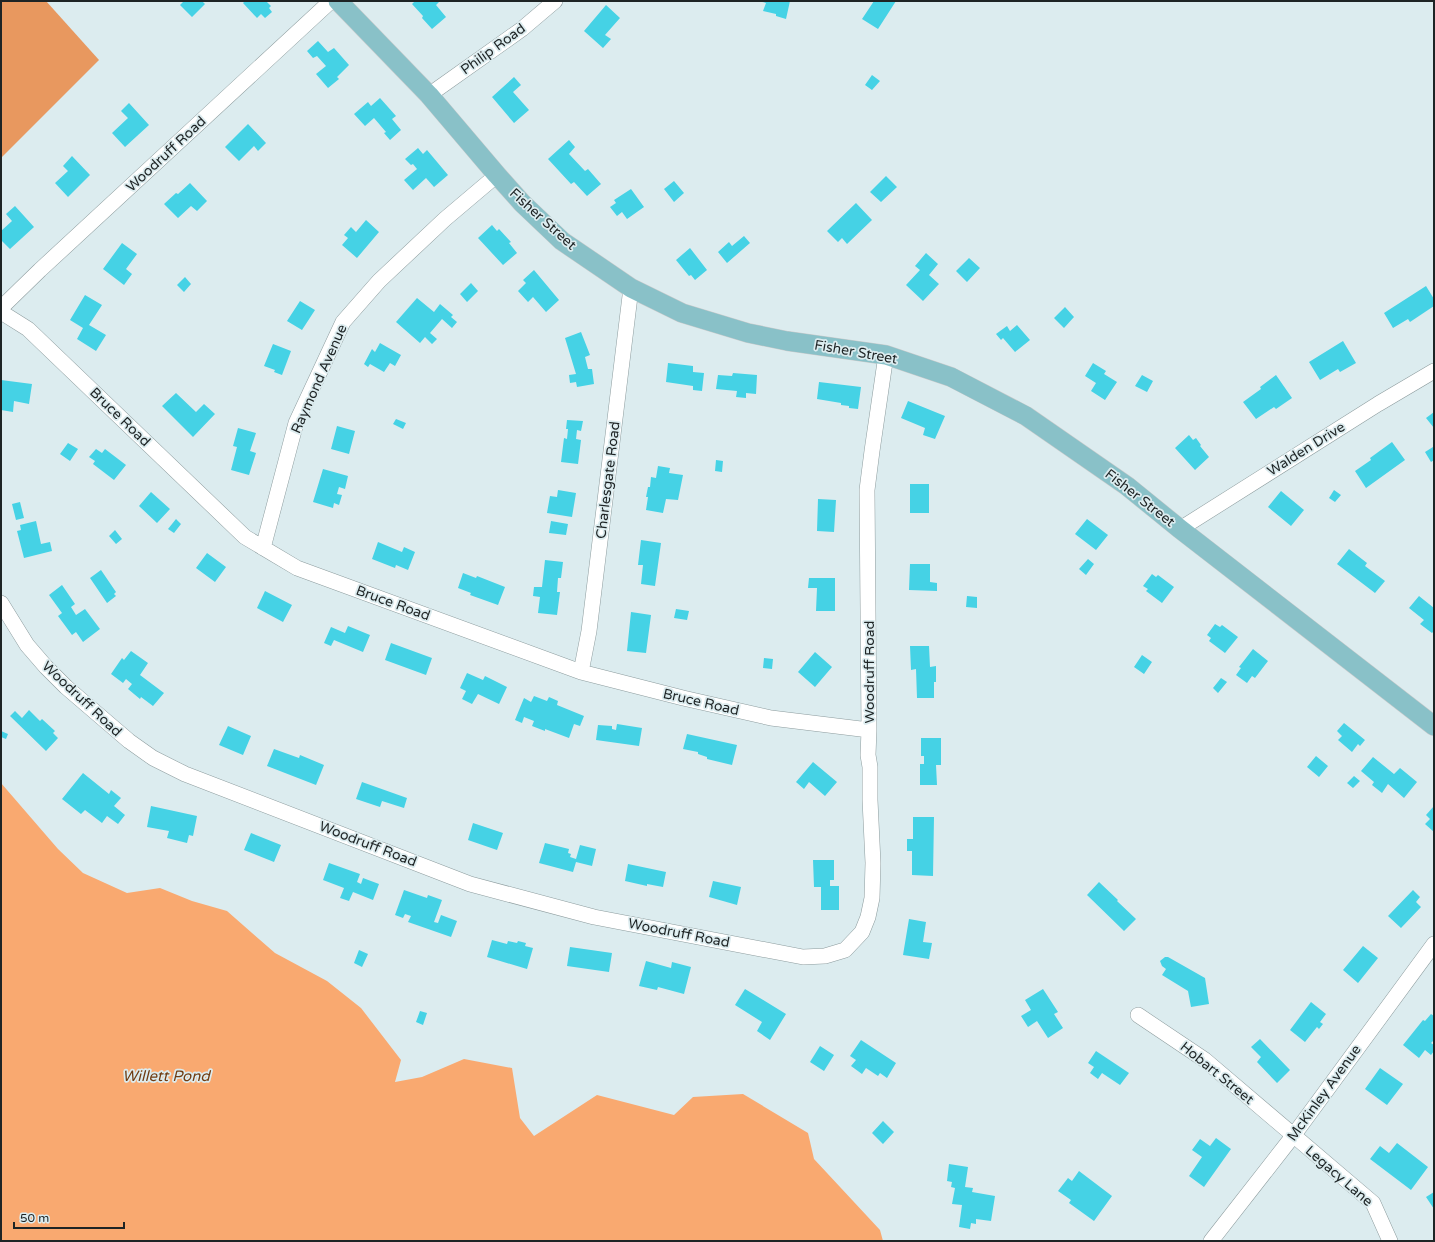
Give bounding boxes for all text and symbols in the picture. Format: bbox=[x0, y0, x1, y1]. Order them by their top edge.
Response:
street label: Philip Road bbox=[457, 20, 529, 78]
street label: Woodruff Road bbox=[123, 113, 209, 195]
street label: Fisher Street bbox=[506, 185, 580, 254]
street label: Raymond Avenue bbox=[287, 322, 351, 436]
street label: Fisher Street bbox=[813, 336, 899, 368]
street label: Bruce Road bbox=[86, 384, 154, 450]
street label: Walden Drive bbox=[1264, 418, 1348, 480]
street label: Charlesgate Road bbox=[592, 420, 624, 540]
street label: Fisher Street bbox=[1102, 465, 1179, 531]
street label: Bruce Road bbox=[354, 582, 432, 624]
street label: Woodruff Road bbox=[861, 621, 878, 723]
street label: Woodruff Road bbox=[39, 658, 125, 740]
street label: Bruce Road bbox=[661, 685, 741, 719]
street label: Woodruff Road bbox=[317, 818, 419, 870]
street label: Woodruff Road bbox=[627, 915, 731, 951]
street label: Hobart Street bbox=[1177, 1038, 1258, 1108]
street label: McKinley Avenue bbox=[1283, 1042, 1365, 1144]
water label: Willett Pond bbox=[122, 1067, 211, 1085]
street label: Legacy Lane bbox=[1302, 1142, 1376, 1210]
scale bar bbox=[14, 1204, 124, 1230]
text: 50 m bbox=[20, 1211, 49, 1225]

